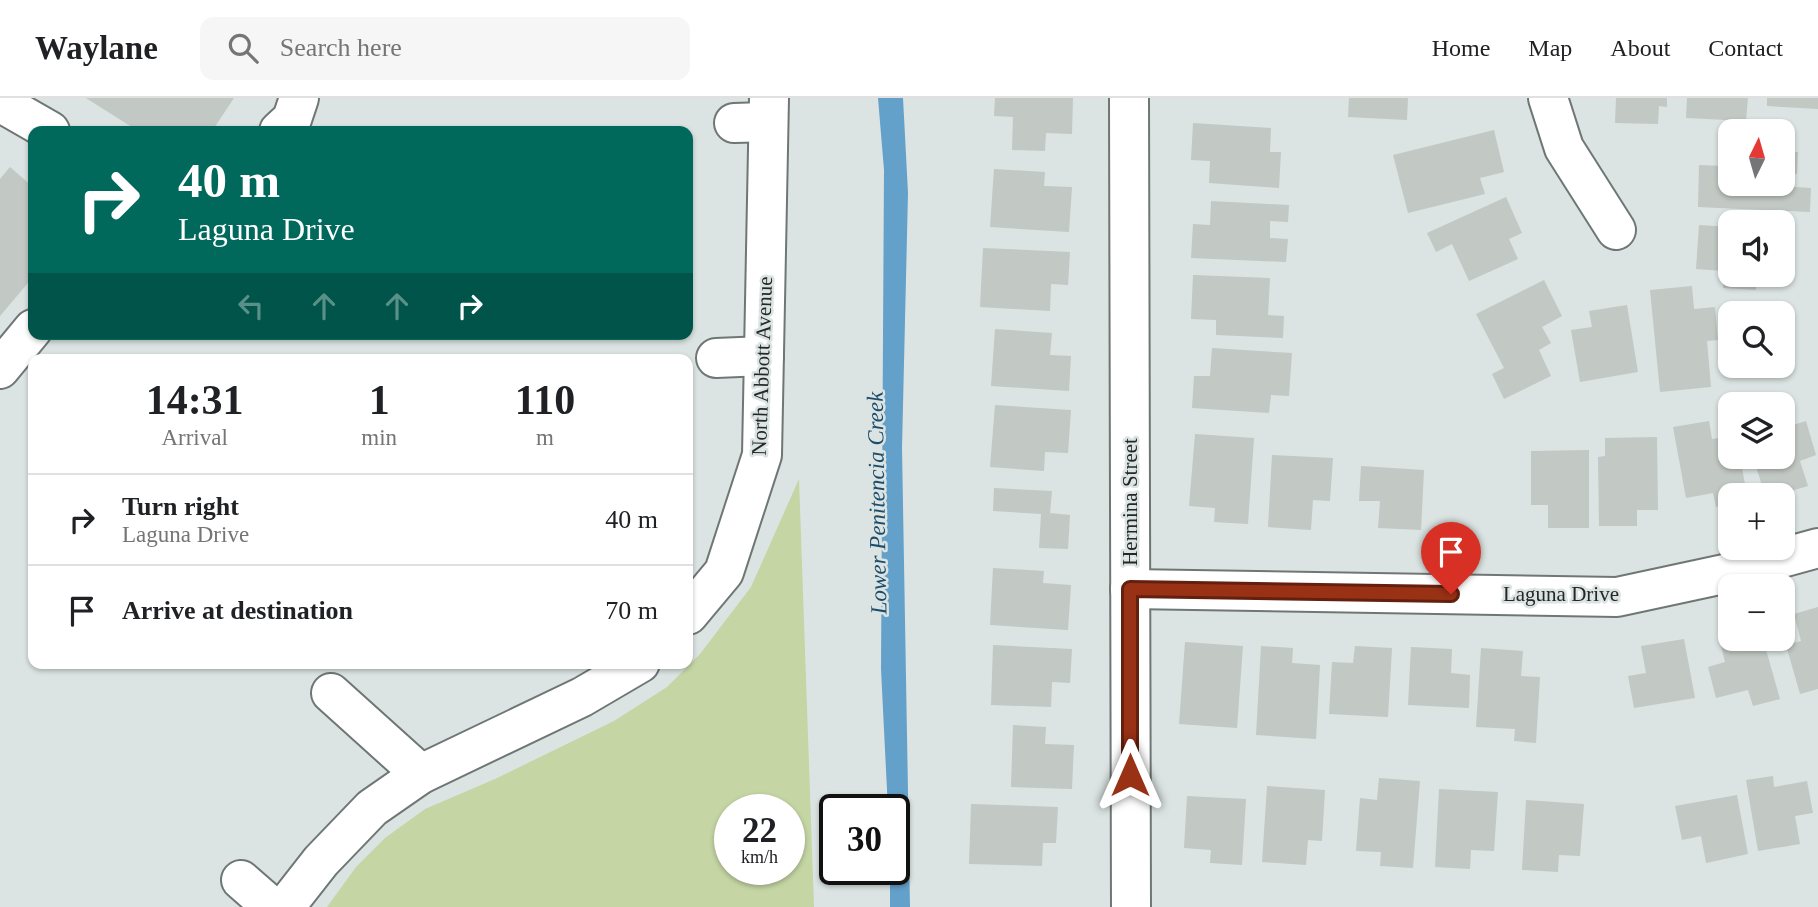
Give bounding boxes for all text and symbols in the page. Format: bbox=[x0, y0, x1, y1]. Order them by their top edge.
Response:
search box bbox=[200, 17, 690, 80]
icon: search bbox=[224, 29, 262, 67]
text: Waylane bbox=[35, 30, 158, 66]
text: Search here bbox=[280, 33, 402, 62]
text: Home bbox=[1432, 35, 1490, 61]
text: Map bbox=[1528, 35, 1572, 61]
text: About bbox=[1610, 35, 1670, 61]
text: Contact bbox=[1708, 35, 1783, 61]
north arrow bbox=[1718, 119, 1796, 196]
map controls bbox=[1718, 119, 1795, 651]
text: 40 m bbox=[178, 153, 280, 208]
icon: right bbox=[63, 154, 154, 245]
button: sound bbox=[1718, 210, 1795, 287]
text: Laguna Drive bbox=[178, 211, 355, 247]
street label: North Abbott Avenue bbox=[747, 276, 777, 456]
icon: left bbox=[232, 287, 270, 325]
icon: ahead bbox=[305, 287, 343, 325]
icon: ahead bbox=[378, 287, 416, 325]
icon: right bbox=[451, 287, 489, 325]
button: search bbox=[1718, 301, 1795, 378]
text: 14:31 bbox=[146, 377, 244, 423]
text: 1 bbox=[369, 377, 390, 423]
text: 110 bbox=[515, 377, 575, 423]
water label: Lower Penitencia Creek bbox=[863, 391, 891, 616]
button: layers bbox=[1718, 392, 1795, 469]
text: Arrival bbox=[161, 425, 228, 450]
text: min bbox=[361, 425, 397, 450]
text: m bbox=[536, 425, 554, 450]
street label: Hermina Street bbox=[1118, 438, 1142, 566]
button: + bbox=[1718, 483, 1795, 560]
text: Turn right bbox=[122, 492, 239, 521]
icon: right bbox=[63, 501, 101, 539]
text: 40 m bbox=[605, 505, 658, 534]
text: Laguna Drive bbox=[122, 522, 249, 547]
pin bbox=[1421, 522, 1481, 594]
icon: arrive bbox=[1432, 533, 1470, 571]
button: − bbox=[1718, 574, 1795, 651]
street label: Laguna Drive bbox=[1503, 582, 1619, 606]
icon: arrive bbox=[63, 592, 101, 630]
text: Arrive at destination bbox=[122, 596, 353, 625]
text: 70 m bbox=[605, 596, 658, 625]
position arrow bbox=[1093, 738, 1167, 812]
speed limit sign: 30 bbox=[819, 794, 910, 885]
text: 22 bbox=[742, 811, 777, 850]
text: km/h bbox=[741, 847, 778, 867]

